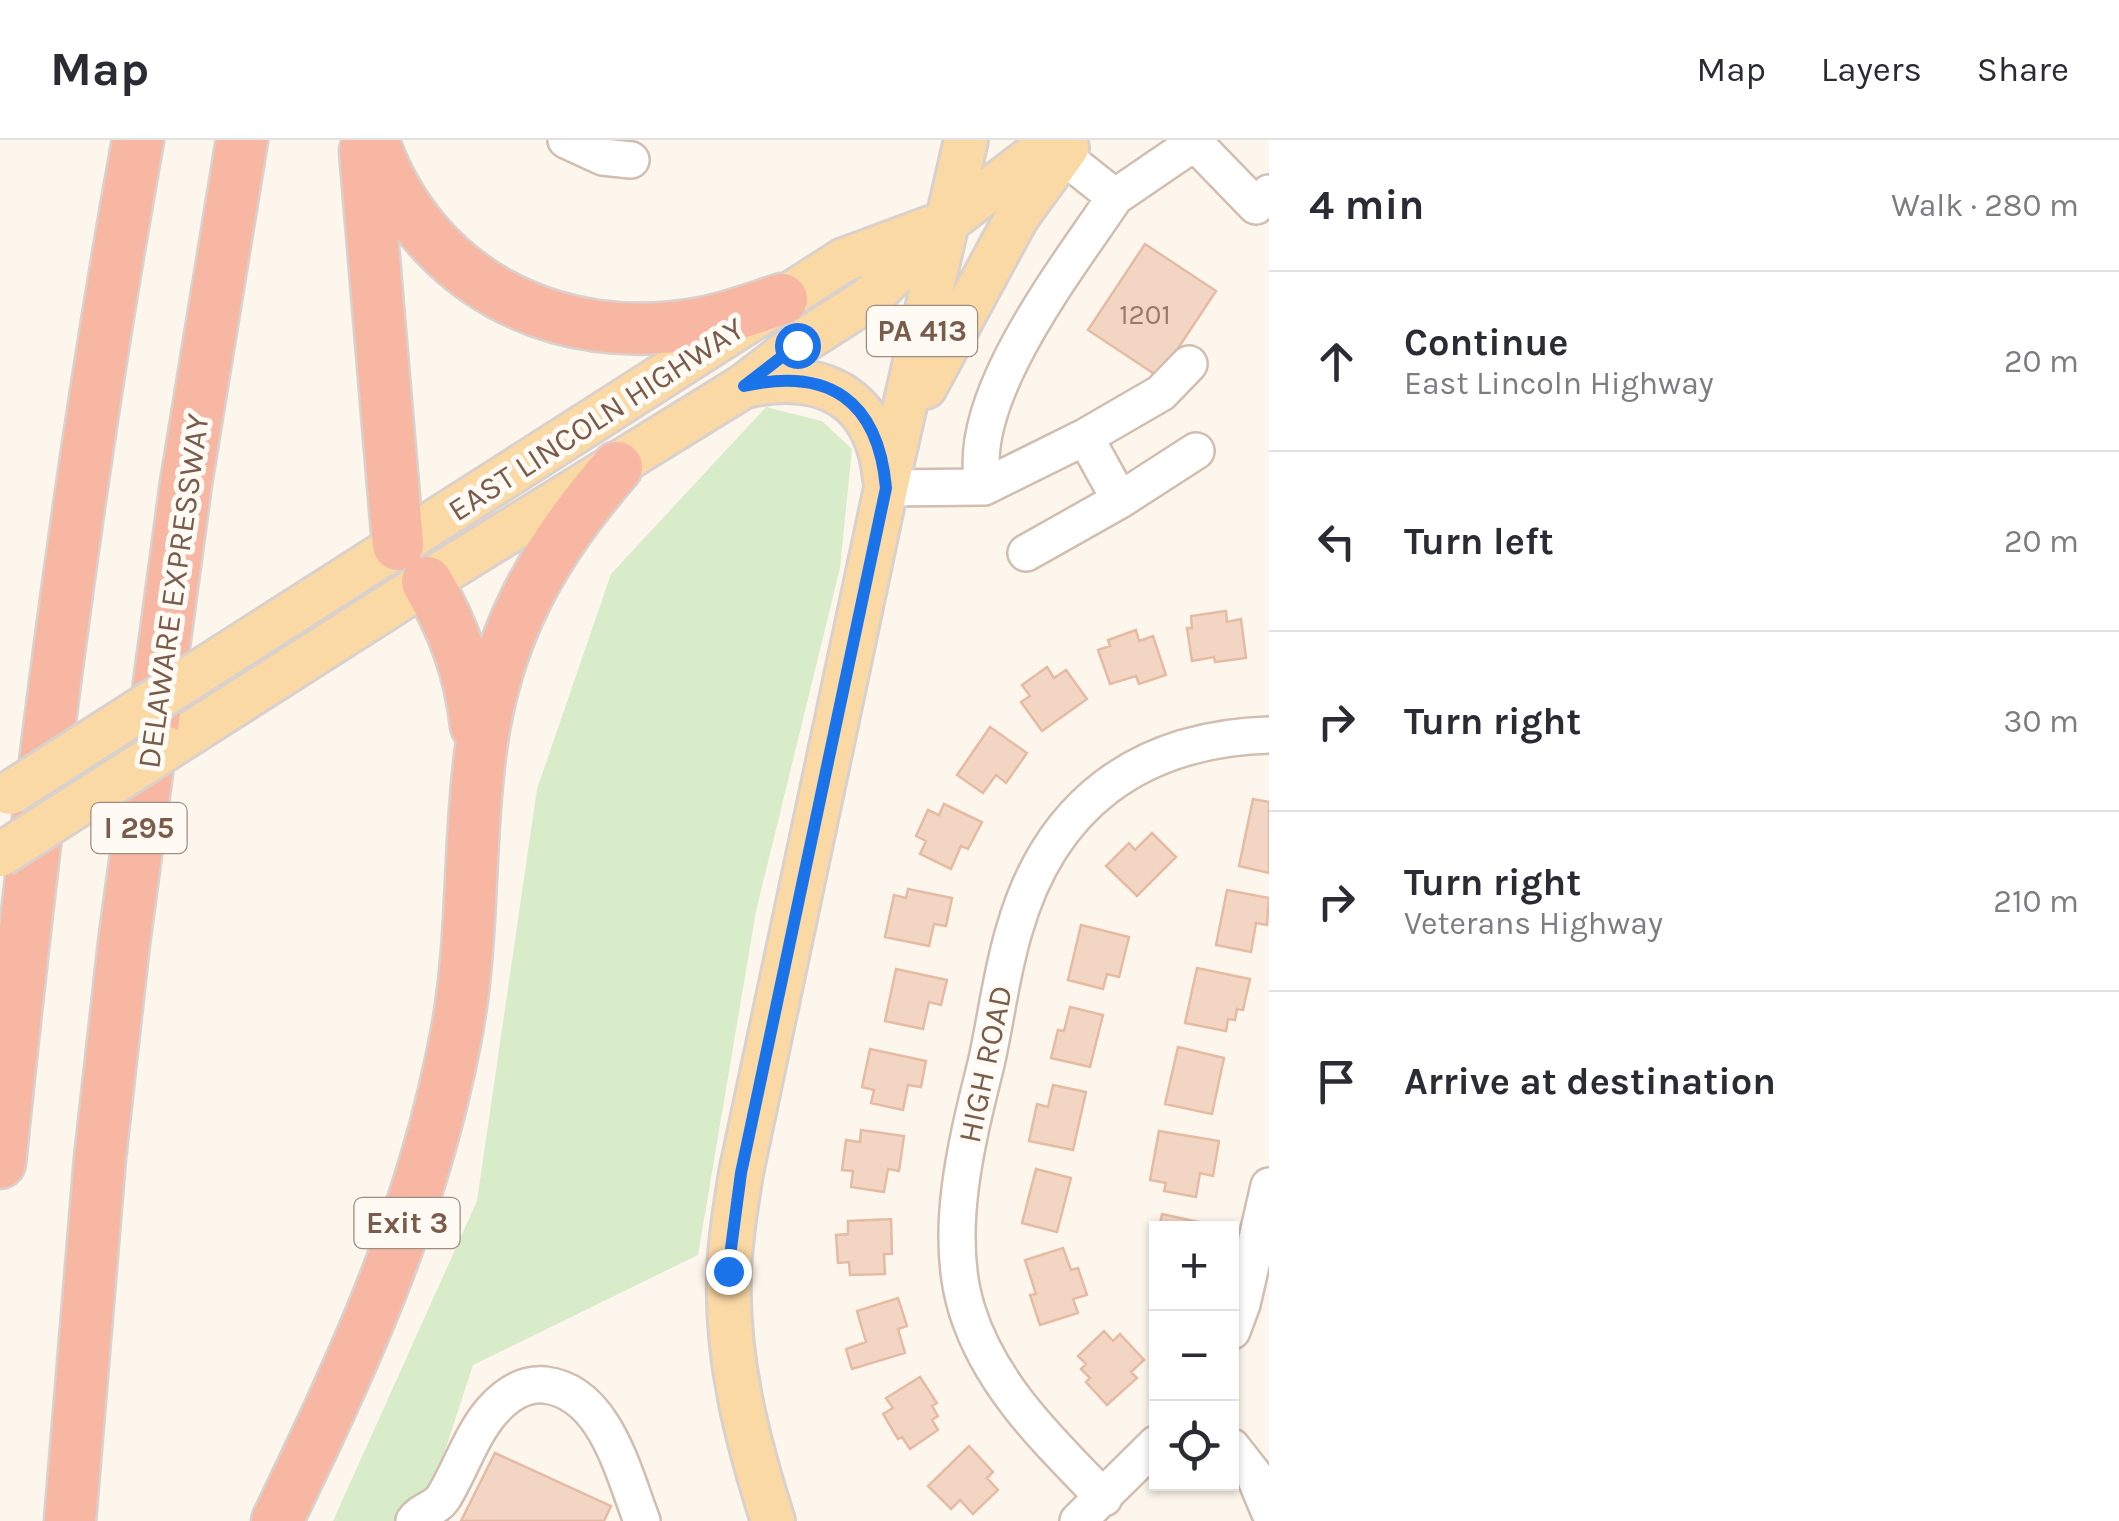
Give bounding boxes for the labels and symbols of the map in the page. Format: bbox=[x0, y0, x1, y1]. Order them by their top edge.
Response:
house number: 1201 bbox=[1119, 298, 1171, 331]
road number: PA 413 bbox=[867, 306, 977, 356]
street label: EAST LINCOLN HIGHWAY bbox=[442, 310, 751, 529]
route start bbox=[775, 323, 821, 369]
street label: DELAWARE EXPRESSWAY bbox=[130, 411, 217, 771]
road number: I 295 bbox=[92, 803, 186, 853]
street label: HIGH ROAD bbox=[951, 982, 1020, 1146]
road number: Exit 3 bbox=[354, 1198, 460, 1248]
route end bbox=[706, 1249, 752, 1295]

